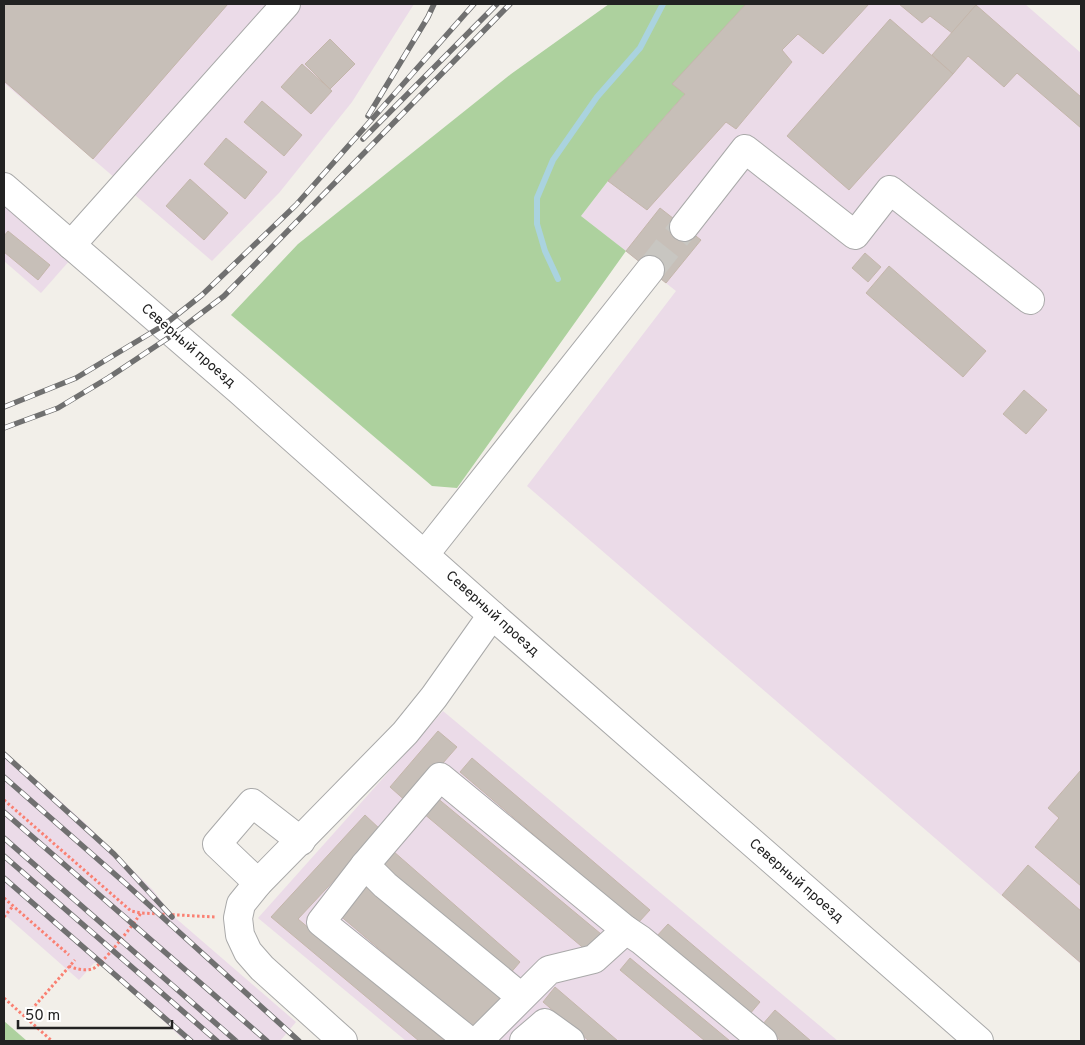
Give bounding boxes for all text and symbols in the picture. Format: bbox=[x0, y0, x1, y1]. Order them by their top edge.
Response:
street label: Северный проезд bbox=[137, 300, 239, 392]
street label: Северный проезд bbox=[442, 568, 542, 660]
street label: Северный проезд bbox=[745, 835, 847, 927]
scale bar bbox=[18, 998, 171, 1030]
text: 50 m bbox=[25, 1007, 60, 1026]

